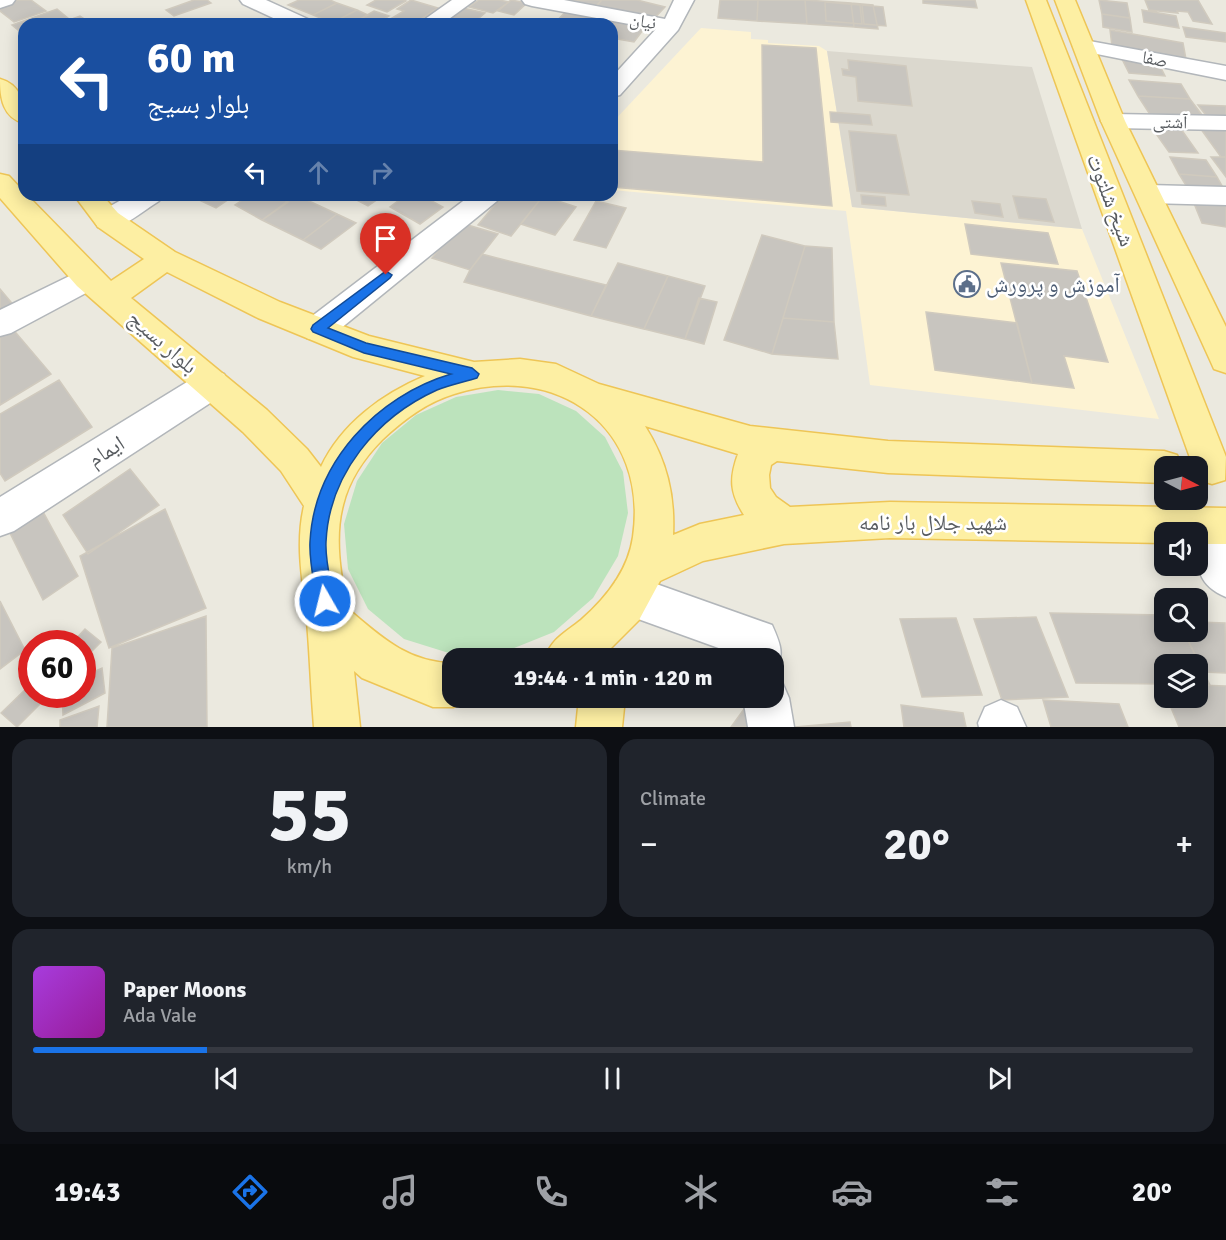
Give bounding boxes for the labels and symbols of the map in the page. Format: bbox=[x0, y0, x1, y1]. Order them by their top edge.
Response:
street label: نیان bbox=[628, 8, 658, 34]
street label: صفا bbox=[1140, 46, 1170, 72]
street label: آشتی bbox=[1152, 111, 1188, 133]
street label: شیخ شلتوت bbox=[1081, 150, 1141, 250]
pin bbox=[360, 213, 411, 275]
public building icon: آموزش و پرورش bbox=[952, 269, 982, 299]
place label: آموزش و پرورش bbox=[986, 271, 1120, 298]
street label: بلوار بسیج bbox=[123, 304, 203, 380]
street label: ایمام bbox=[83, 429, 130, 473]
north arrow bbox=[1154, 456, 1208, 510]
street label: شهید جلال بار نامه bbox=[859, 509, 1007, 536]
position arrow bbox=[293, 569, 357, 633]
speed limit sign: 60 bbox=[18, 630, 96, 708]

